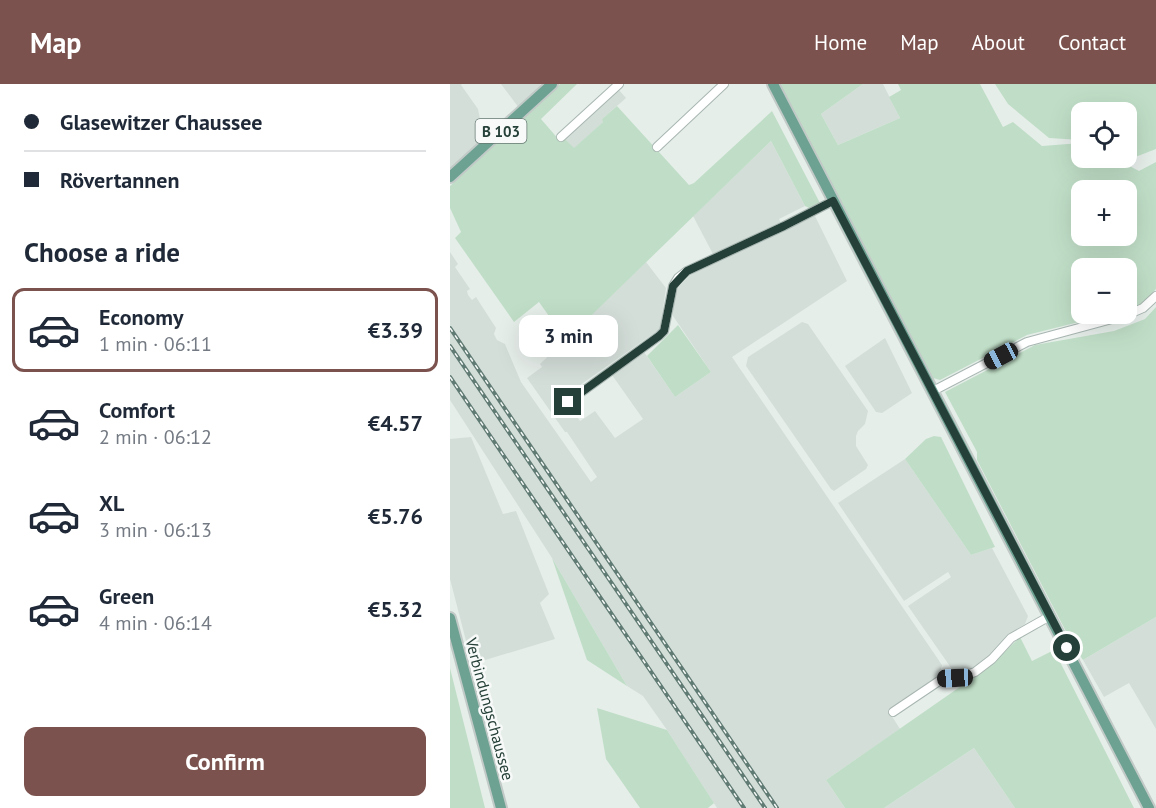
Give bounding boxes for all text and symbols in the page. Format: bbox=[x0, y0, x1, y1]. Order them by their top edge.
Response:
text: Map bbox=[30, 24, 81, 61]
text: Home bbox=[814, 29, 867, 56]
text: Map bbox=[900, 29, 939, 56]
text: About bbox=[972, 29, 1025, 56]
text: Contact bbox=[1058, 29, 1126, 56]
map controls bbox=[1071, 102, 1137, 324]
button: locate bbox=[1071, 102, 1137, 168]
text: Glasewitzer Chaussee bbox=[60, 108, 263, 136]
road number: B 103 bbox=[476, 119, 526, 143]
text: Rövertannen bbox=[60, 166, 179, 194]
button: + bbox=[1071, 180, 1137, 246]
text: Choose a ride bbox=[24, 235, 180, 269]
button: − bbox=[1071, 258, 1137, 324]
icon: car bbox=[27, 303, 81, 357]
text: Economy bbox=[99, 303, 183, 331]
callout: 3 min bbox=[518, 315, 618, 357]
text: €3.39 bbox=[368, 316, 423, 344]
text: 3 min bbox=[544, 323, 593, 349]
text: 1 min · 06:11 bbox=[99, 331, 212, 357]
car bbox=[981, 340, 1021, 372]
route end bbox=[554, 388, 581, 415]
icon: car bbox=[27, 396, 81, 450]
text: Comfort bbox=[99, 396, 175, 424]
text: €4.57 bbox=[368, 409, 423, 437]
text: 2 min · 06:12 bbox=[99, 424, 212, 450]
icon: car bbox=[27, 489, 81, 543]
text: XL bbox=[99, 489, 124, 517]
text: €5.76 bbox=[368, 502, 423, 530]
text: 3 min · 06:13 bbox=[99, 517, 212, 543]
icon: car bbox=[27, 582, 81, 636]
text: Green bbox=[99, 582, 154, 610]
text: €5.32 bbox=[368, 595, 423, 623]
text: 4 min · 06:14 bbox=[99, 610, 212, 636]
route start bbox=[1053, 634, 1080, 661]
street label: Verbindungschaussee bbox=[461, 635, 519, 782]
car bbox=[937, 668, 973, 688]
button: Confirm bbox=[24, 727, 426, 796]

